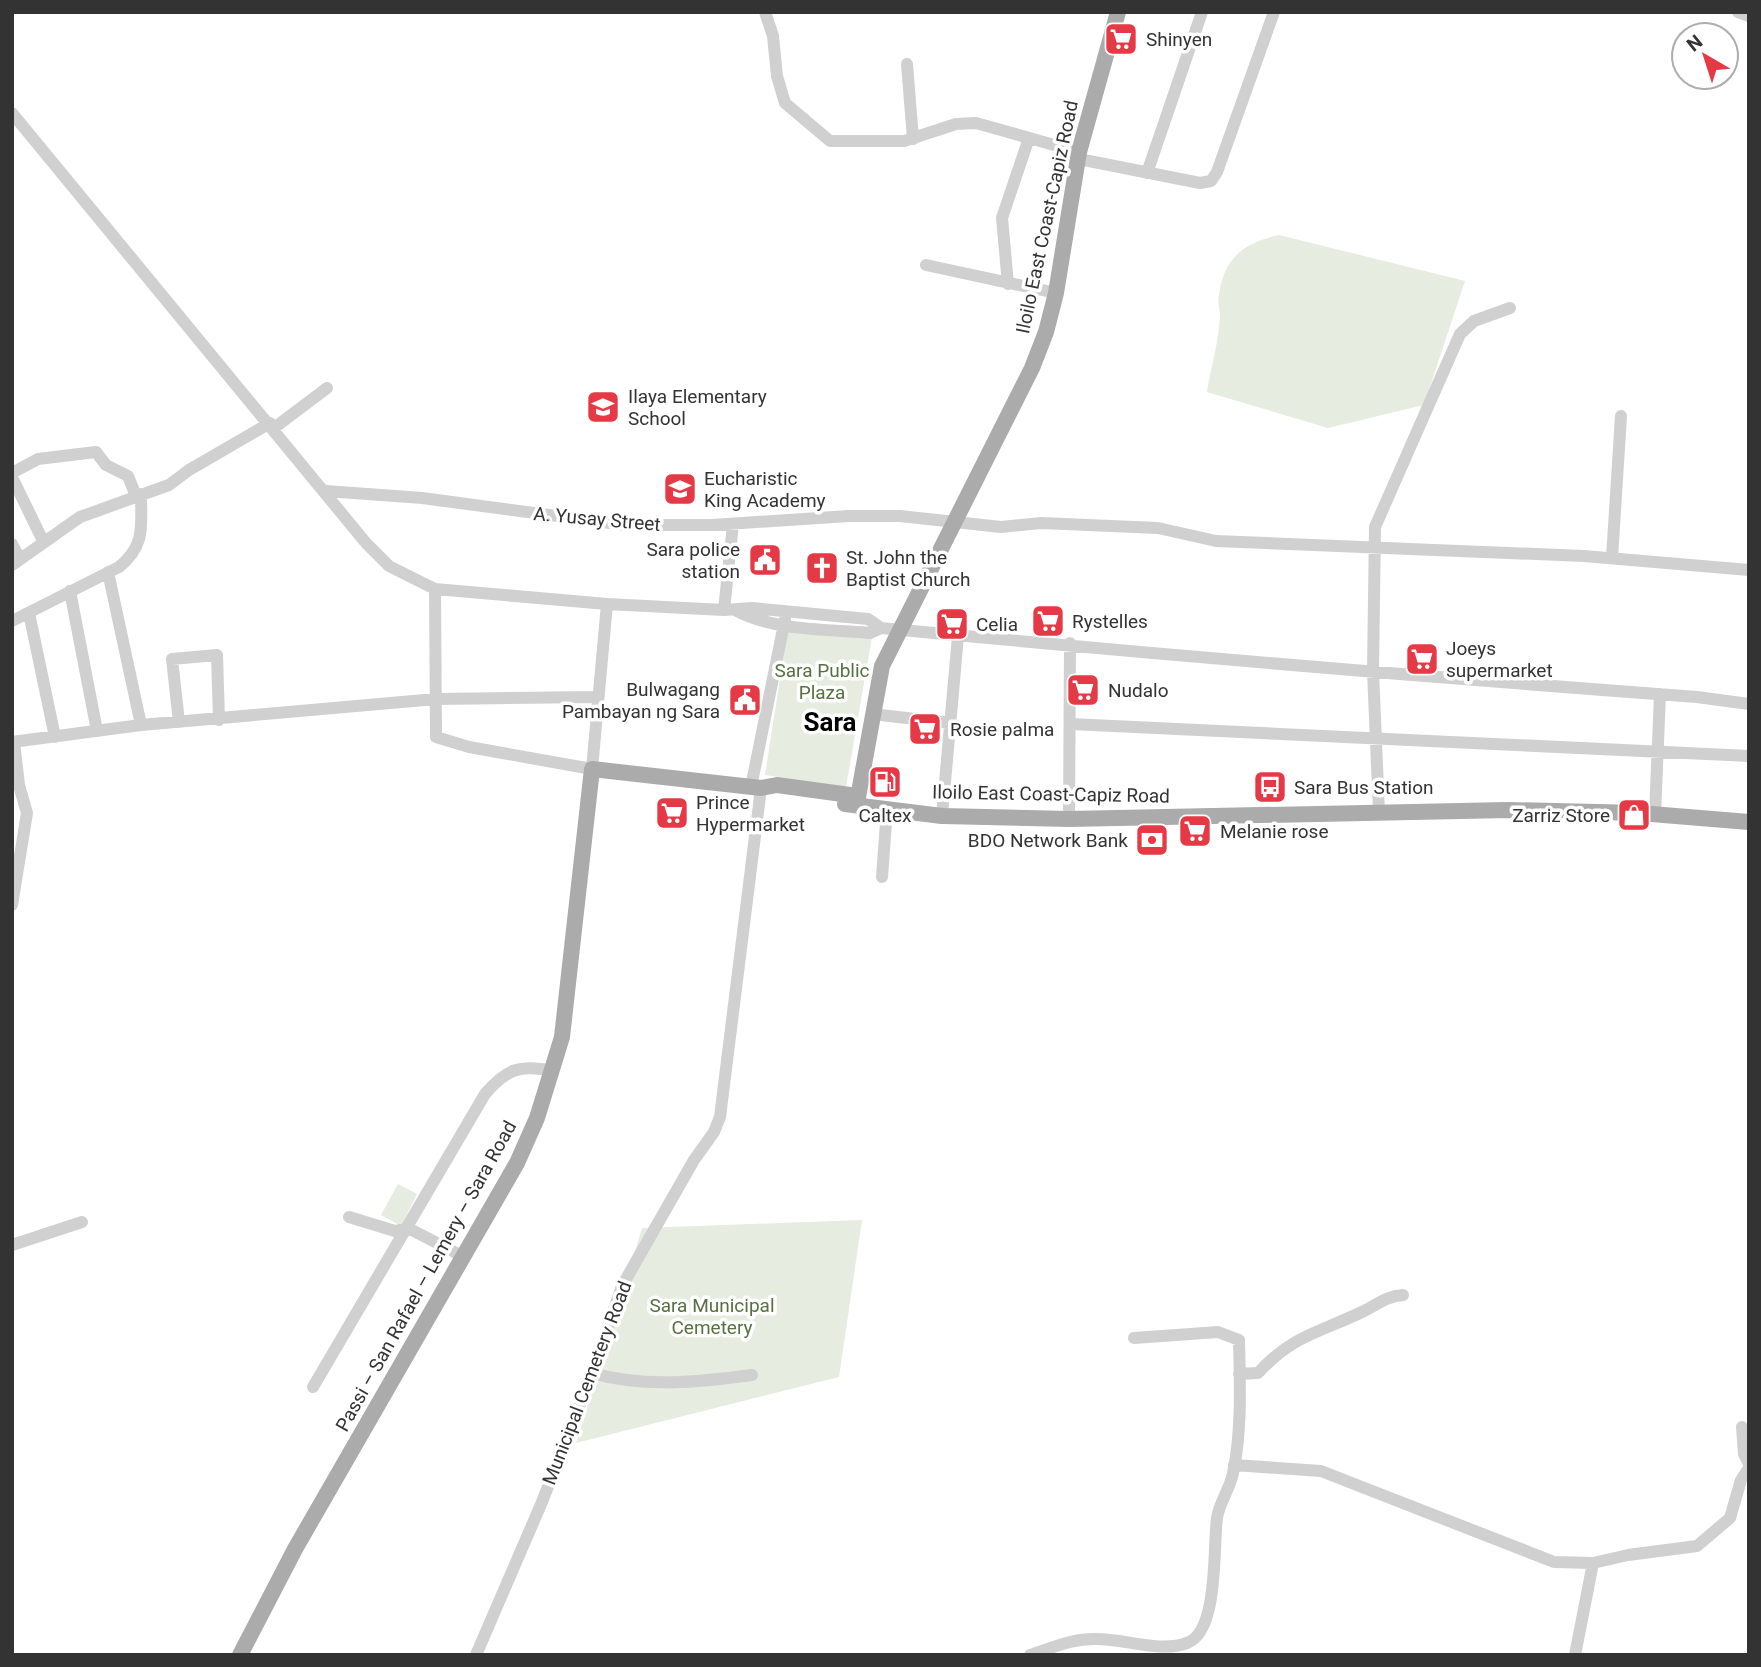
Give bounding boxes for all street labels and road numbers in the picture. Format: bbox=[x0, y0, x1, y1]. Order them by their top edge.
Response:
street label: Iloilo East Coast-Capiz Road bbox=[1011, 98, 1083, 336]
street label: A. Yusay Street bbox=[532, 502, 662, 536]
street label: Iloilo East Coast-Capiz Road bbox=[932, 780, 1170, 808]
street label: Passi – San Rafael – Lemery – Sara Road bbox=[331, 1117, 521, 1435]
street label: Municipal Cemetery Road bbox=[537, 1278, 637, 1488]

